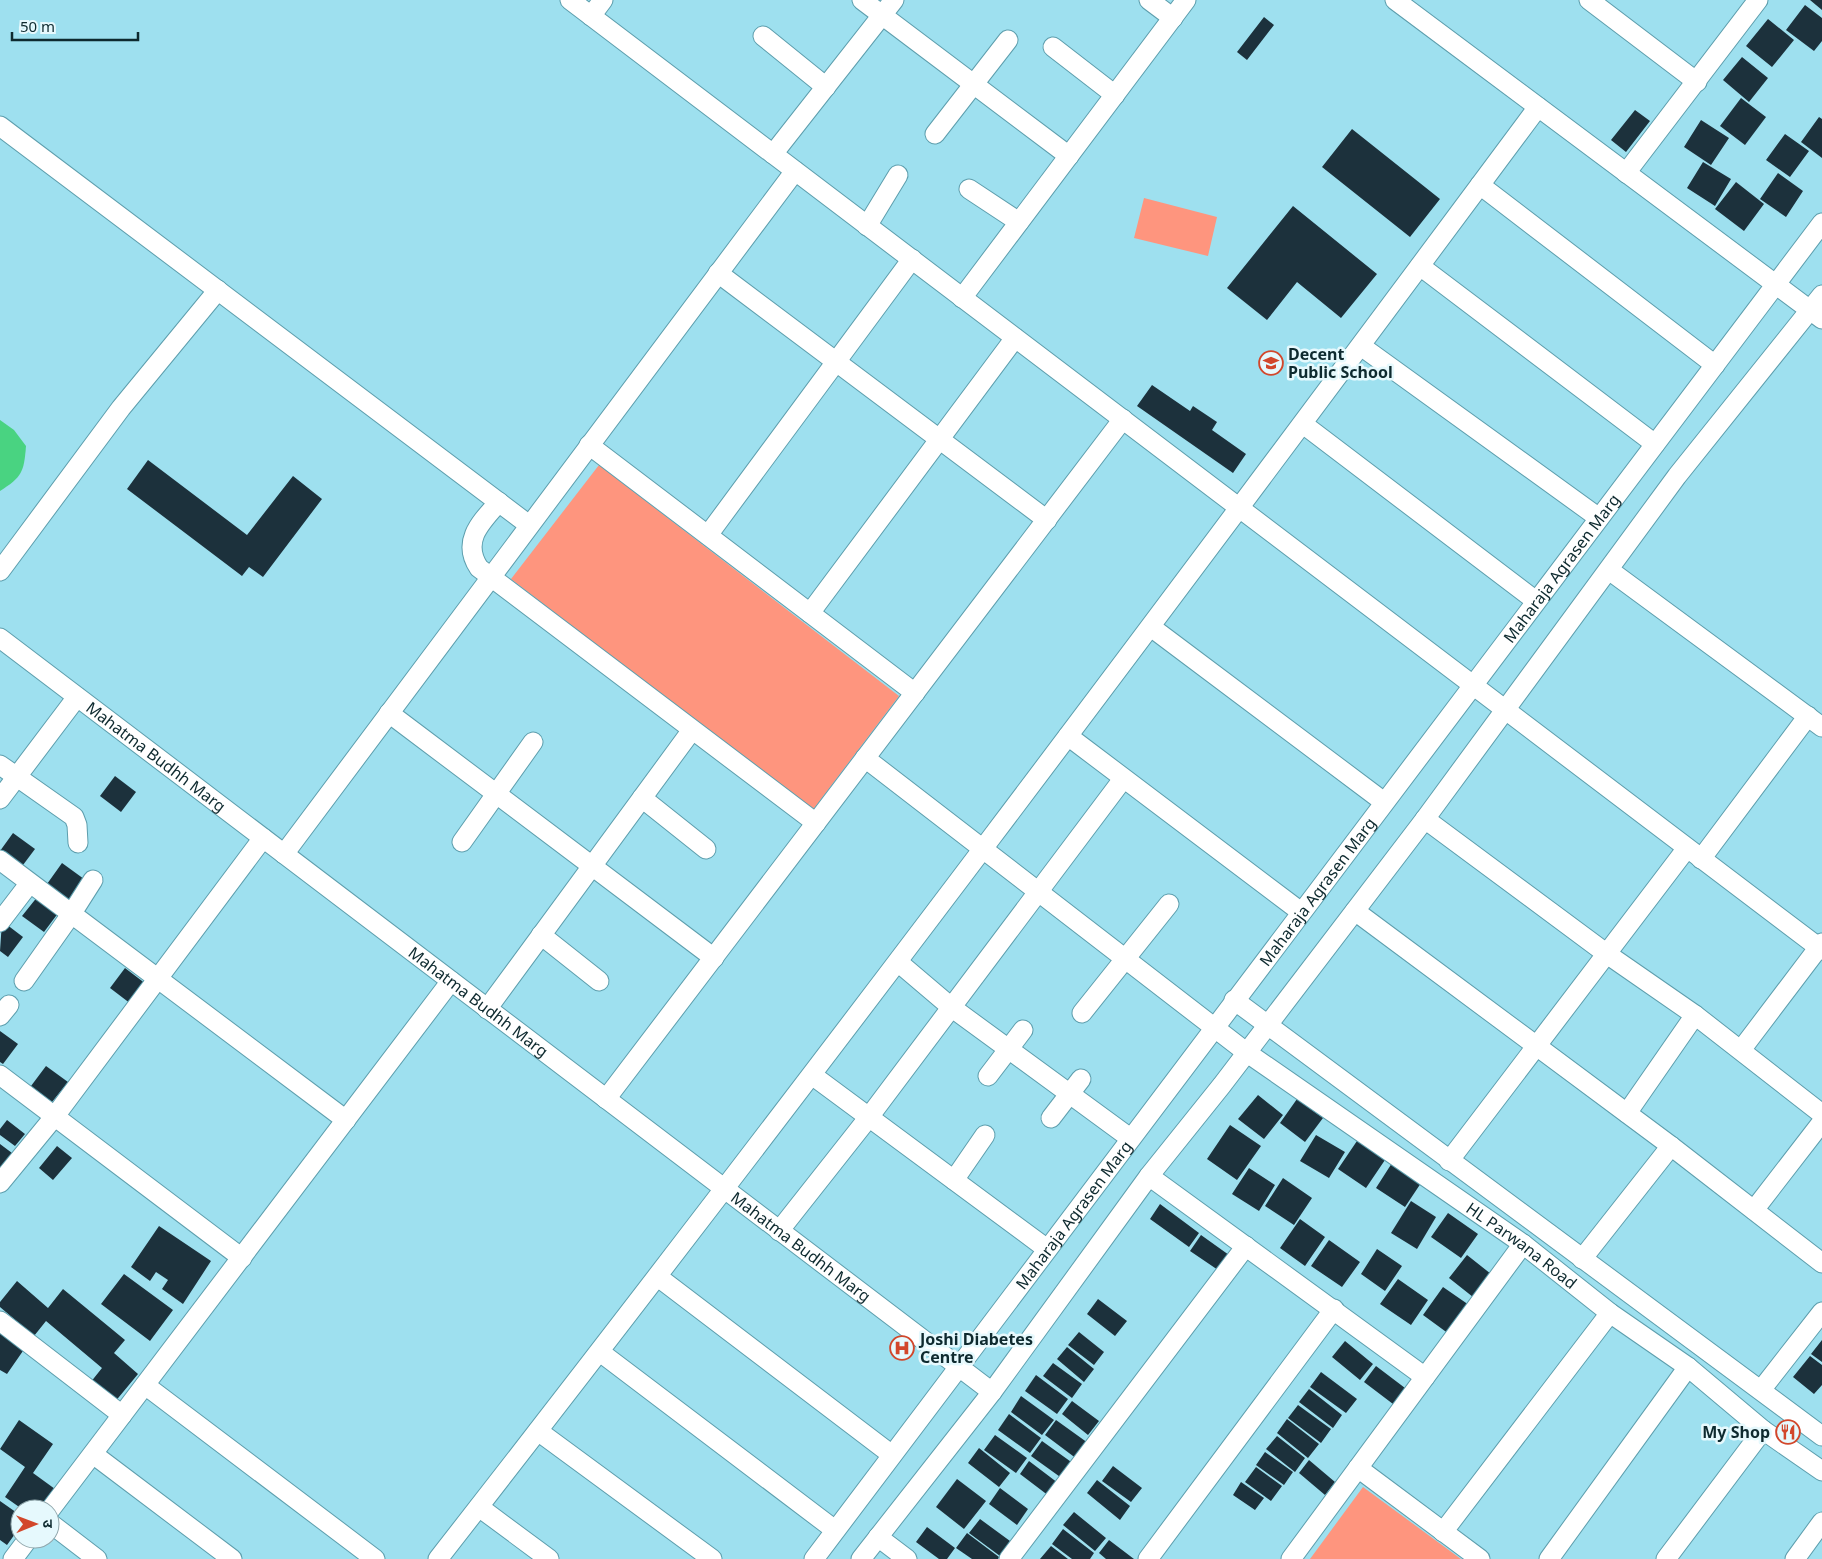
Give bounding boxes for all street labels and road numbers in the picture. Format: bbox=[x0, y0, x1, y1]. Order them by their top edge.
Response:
street label: Maharaja Agrasen Marg bbox=[1498, 490, 1625, 647]
street label: Mahatma Budhh Marg bbox=[82, 696, 230, 817]
street label: Maharaja Agrasen Marg bbox=[1254, 813, 1381, 970]
street label: Mahatma Budhh Marg bbox=[404, 941, 553, 1062]
street label: Maharaja Agrasen Marg bbox=[1010, 1136, 1137, 1294]
street label: Mahatma Budhh Marg bbox=[727, 1187, 875, 1307]
street label: HL Parwana Road bbox=[1462, 1197, 1582, 1294]

